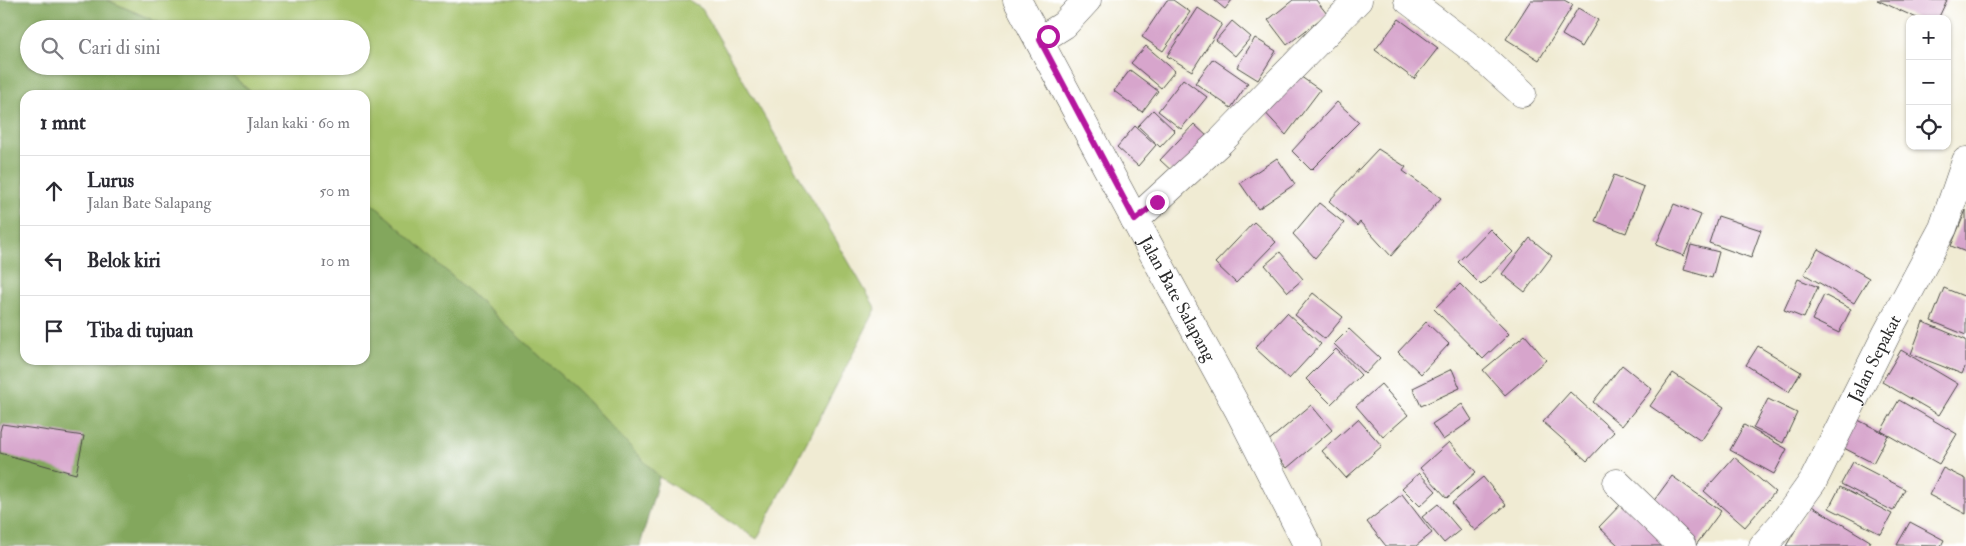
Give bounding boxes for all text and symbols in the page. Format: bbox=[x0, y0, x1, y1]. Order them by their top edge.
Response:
map controls bbox=[1906, 15, 1951, 150]
button: + bbox=[1906, 15, 1951, 60]
search box bbox=[20, 20, 370, 75]
route start bbox=[1037, 25, 1060, 48]
icon: search bbox=[38, 34, 66, 62]
text: Cari di sini bbox=[78, 36, 161, 60]
button: − bbox=[1906, 60, 1951, 105]
button: locate bbox=[1906, 105, 1951, 150]
text: 1 mnt bbox=[40, 109, 86, 136]
text: Jalan kaki · 60 m bbox=[247, 113, 350, 133]
text: Lurus bbox=[87, 169, 134, 193]
icon: ahead bbox=[40, 177, 68, 205]
text: 50 m bbox=[319, 181, 350, 201]
route end bbox=[1146, 191, 1169, 214]
text: Jalan Bate Salapang bbox=[87, 193, 211, 213]
street label: Jalan Bate Salapang bbox=[1134, 231, 1222, 366]
icon: left bbox=[40, 247, 68, 275]
text: Belok kiri bbox=[87, 249, 161, 273]
text: 10 m bbox=[320, 251, 350, 271]
street label: Jalan Sepakat bbox=[1842, 311, 1906, 407]
icon: arrive bbox=[40, 317, 68, 345]
text: Tiba di tujuan bbox=[87, 319, 193, 343]

